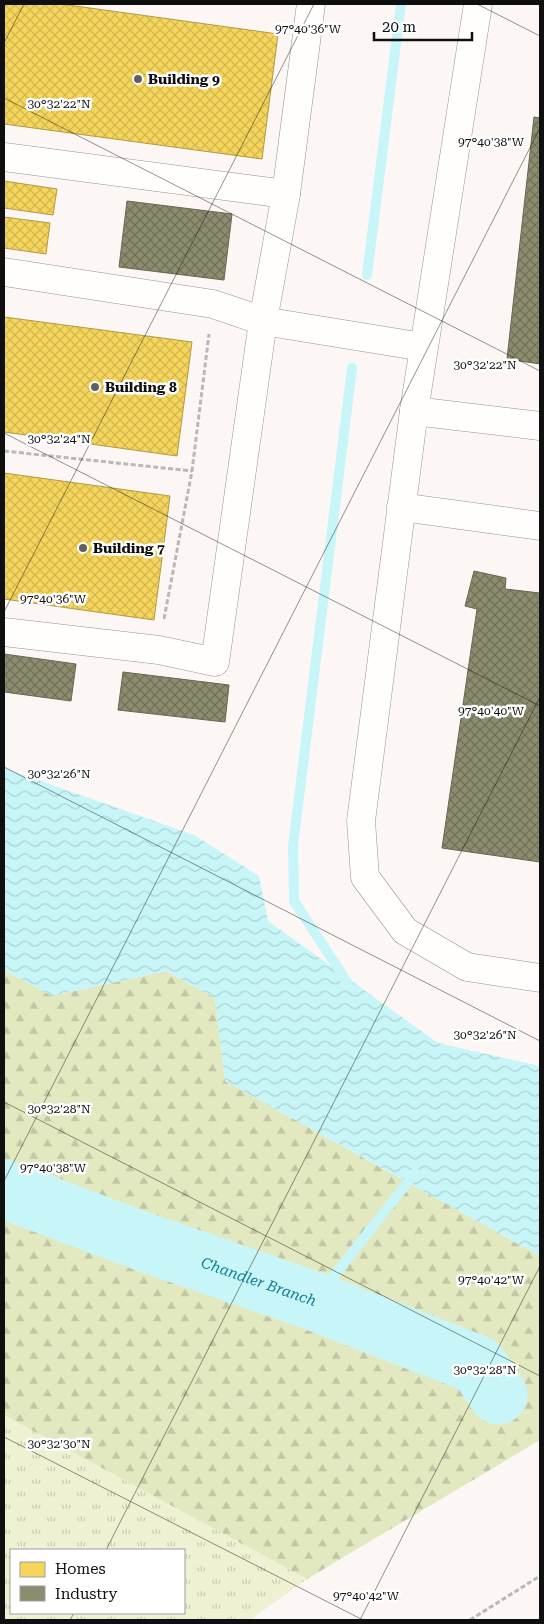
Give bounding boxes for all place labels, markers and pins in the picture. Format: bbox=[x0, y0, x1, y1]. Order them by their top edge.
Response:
place label: Building 9 bbox=[148, 71, 220, 87]
marker: Building 9 bbox=[132, 73, 144, 85]
place label: Building 8 bbox=[105, 379, 177, 395]
marker: Building 8 bbox=[89, 381, 101, 393]
place label: Building 7 bbox=[93, 540, 165, 556]
marker: Building 7 bbox=[77, 542, 89, 554]

